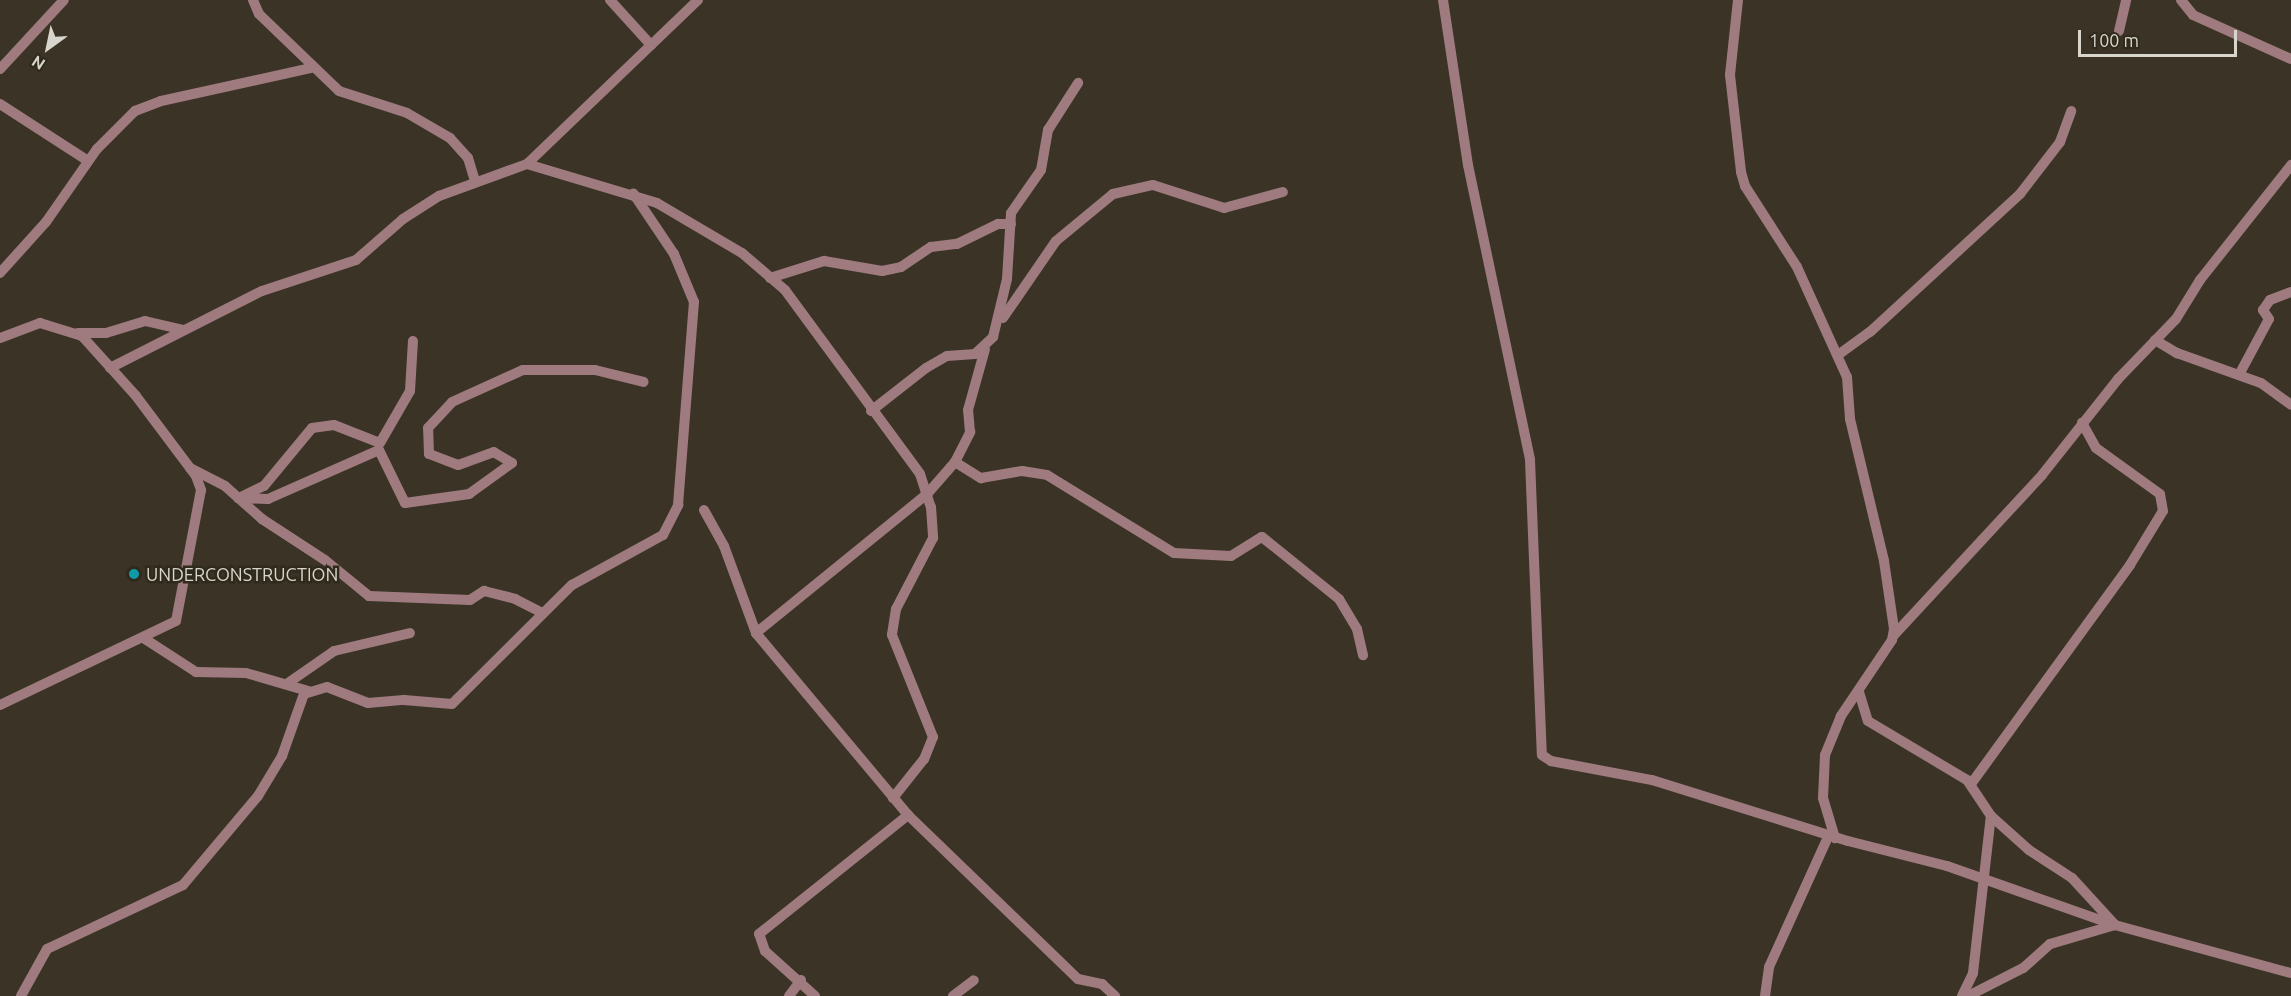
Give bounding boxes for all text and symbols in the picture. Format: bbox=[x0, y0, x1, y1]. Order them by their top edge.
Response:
north arrow bbox=[18, 18, 78, 78]
scale bar bbox=[2081, 18, 2240, 56]
text: 100 m bbox=[2089, 30, 2139, 50]
text: N bbox=[28, 52, 48, 74]
place label: UNDERCONSTRUCTION bbox=[146, 563, 338, 585]
marker: UNDERCONSTRUCTION bbox=[127, 567, 141, 581]

